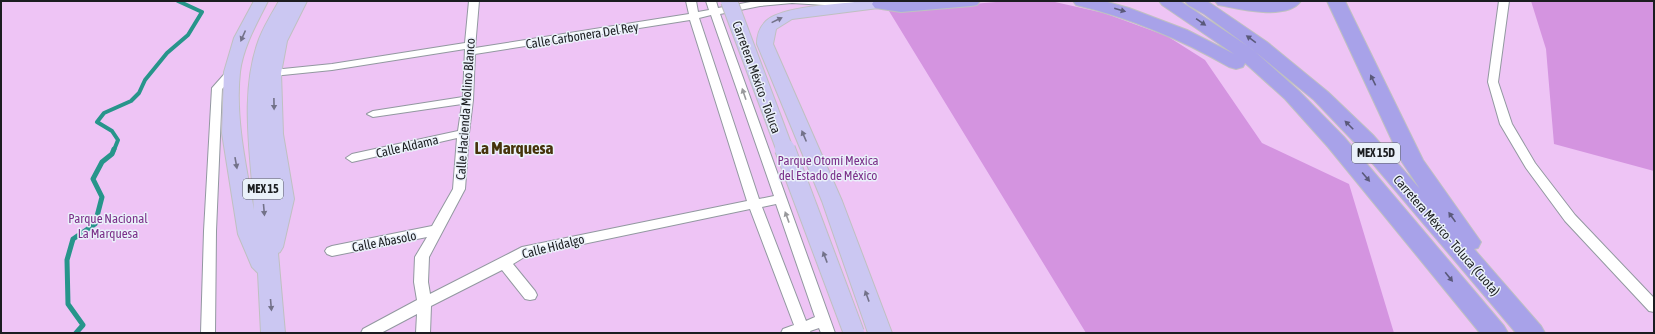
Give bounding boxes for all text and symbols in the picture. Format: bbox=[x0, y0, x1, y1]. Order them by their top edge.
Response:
one-way arrow bbox=[1114, 7, 1126, 13]
one-way arrow bbox=[772, 17, 783, 24]
one-way arrow bbox=[1195, 18, 1206, 26]
street label: Calle Carbonera Del Rey bbox=[525, 19, 640, 52]
street label: Carretera México - Toluca bbox=[729, 19, 784, 135]
one-way arrow bbox=[240, 30, 246, 42]
one-way arrow bbox=[1246, 35, 1257, 43]
street label: Calle Hacienda Molino Blanco bbox=[453, 38, 478, 181]
one-way arrow bbox=[1370, 75, 1377, 86]
one-way arrow bbox=[741, 88, 747, 100]
one-way arrow bbox=[270, 98, 277, 110]
one-way arrow bbox=[1344, 120, 1354, 130]
one-way arrow bbox=[801, 131, 807, 142]
street label: Calle Aldama bbox=[374, 132, 440, 161]
district label: La Marquesa bbox=[474, 138, 554, 158]
road number: MEX 15D bbox=[1352, 143, 1400, 163]
park label: Parque Otomí Mexica del Estado de México bbox=[777, 153, 879, 183]
one-way arrow bbox=[234, 157, 240, 170]
one-way arrow bbox=[1362, 172, 1371, 183]
street label: Carretera México - Toluca (Cuota) bbox=[1390, 172, 1503, 299]
road number: MEX 15 bbox=[243, 179, 283, 199]
one-way arrow bbox=[261, 204, 268, 216]
park label: Parque Nacional La Marquesa bbox=[68, 211, 148, 241]
one-way arrow bbox=[784, 211, 790, 223]
one-way arrow bbox=[1448, 212, 1456, 222]
street label: Calle Abasolo bbox=[351, 228, 417, 255]
street label: Calle Hidalgo bbox=[520, 231, 586, 261]
one-way arrow bbox=[822, 251, 828, 263]
one-way arrow bbox=[1445, 272, 1454, 283]
one-way arrow bbox=[863, 290, 869, 302]
one-way arrow bbox=[267, 299, 274, 311]

